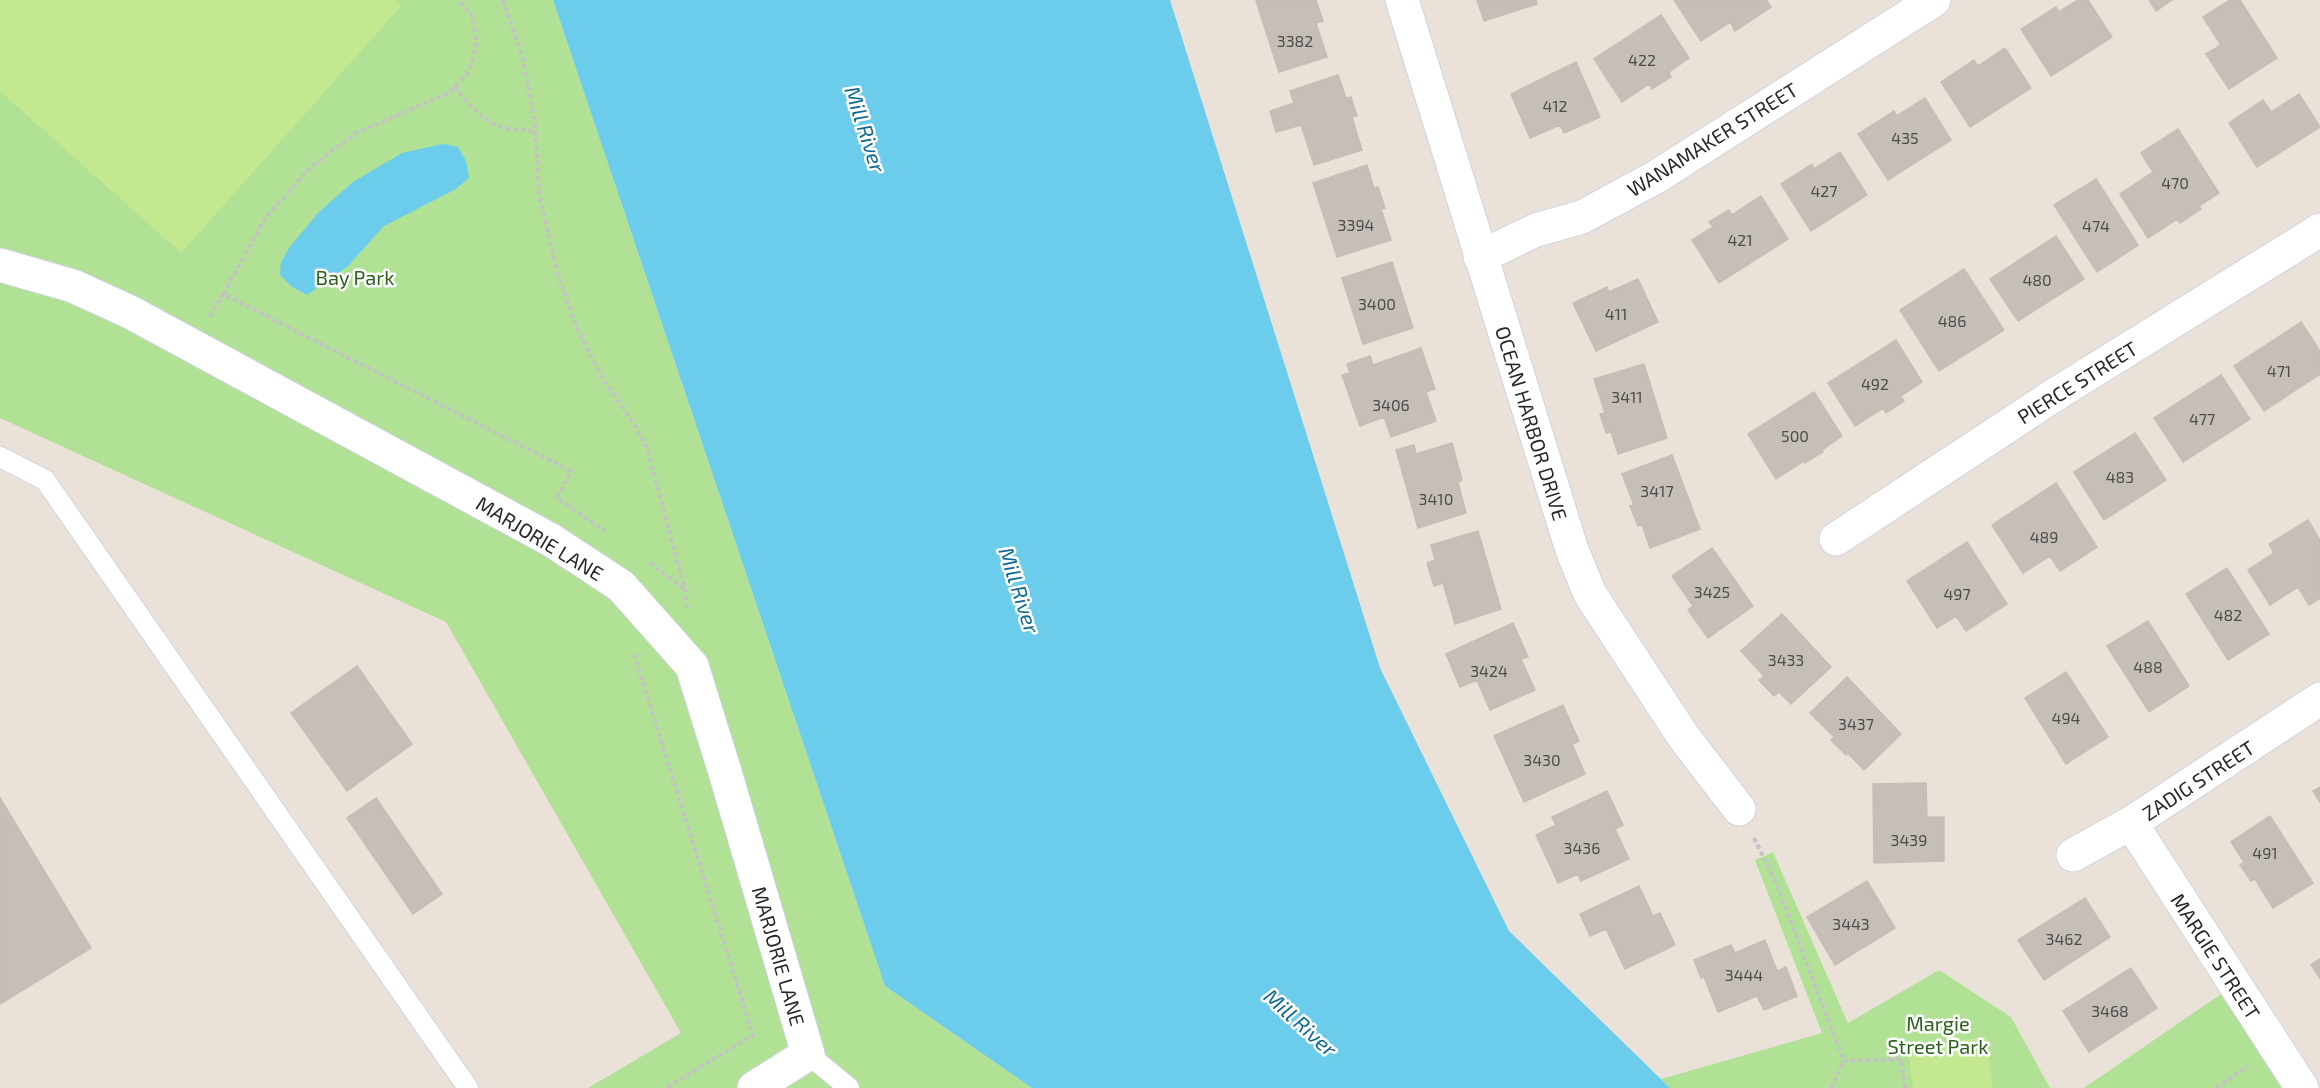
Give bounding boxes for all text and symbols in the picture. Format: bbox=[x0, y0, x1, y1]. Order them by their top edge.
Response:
house number: 3382 bbox=[1277, 31, 1313, 50]
house number: 422 bbox=[1628, 50, 1656, 69]
street label: WANAMAKER STREET bbox=[1622, 77, 1802, 201]
water label: Mill River bbox=[840, 83, 892, 176]
house number: 412 bbox=[1542, 96, 1568, 115]
house number: 435 bbox=[1891, 128, 1919, 147]
house number: 470 bbox=[2161, 173, 2189, 192]
house number: 427 bbox=[1810, 181, 1838, 200]
house number: 3394 bbox=[1338, 215, 1375, 234]
house number: 474 bbox=[2082, 216, 2110, 235]
house number: 421 bbox=[1727, 230, 1753, 249]
park label: Bay Park bbox=[316, 265, 394, 289]
house number: 480 bbox=[2022, 270, 2052, 289]
house number: 3400 bbox=[1358, 294, 1396, 313]
house number: 411 bbox=[1605, 304, 1627, 323]
house number: 486 bbox=[1938, 311, 1966, 330]
street label: OCEAN HARBOR DRIVE bbox=[1491, 323, 1573, 523]
street label: PIERCE STREET bbox=[2013, 335, 2142, 428]
house number: 471 bbox=[2267, 361, 2291, 380]
house number: 492 bbox=[1861, 374, 1889, 393]
house number: 3411 bbox=[1611, 387, 1643, 406]
house number: 3406 bbox=[1372, 395, 1410, 414]
house number: 477 bbox=[2189, 409, 2215, 428]
house number: 500 bbox=[1781, 426, 1809, 445]
house number: 483 bbox=[2106, 467, 2134, 486]
house number: 3417 bbox=[1640, 481, 1674, 500]
house number: 3410 bbox=[1419, 489, 1453, 508]
street label: MARJORIE LANE bbox=[472, 491, 608, 585]
house number: 489 bbox=[2030, 527, 2058, 546]
water label: Mill River bbox=[994, 544, 1046, 637]
house number: 3425 bbox=[1694, 582, 1730, 601]
house number: 497 bbox=[1943, 584, 1971, 603]
house number: 482 bbox=[2214, 605, 2242, 624]
house number: 3433 bbox=[1768, 650, 1804, 669]
house number: 488 bbox=[2133, 657, 2163, 676]
house number: 3424 bbox=[1470, 661, 1508, 680]
house number: 494 bbox=[2052, 708, 2081, 727]
house number: 3437 bbox=[1838, 714, 1874, 733]
street label: ZADIG STREET bbox=[2138, 735, 2259, 825]
house number: 3430 bbox=[1523, 750, 1561, 769]
house number: 3439 bbox=[1891, 830, 1927, 849]
house number: 3436 bbox=[1564, 838, 1600, 857]
house number: 491 bbox=[2252, 843, 2278, 862]
street label: MARJORIE LANE bbox=[748, 884, 810, 1028]
street label: MARGIE STREET bbox=[2166, 889, 2266, 1024]
house number: 3443 bbox=[1832, 914, 1870, 933]
house number: 3462 bbox=[2046, 929, 2082, 948]
house number: 3444 bbox=[1725, 965, 1763, 984]
water label: Mill River bbox=[1260, 983, 1343, 1061]
house number: 3468 bbox=[2091, 1001, 2129, 1020]
park label: Margie Street Park bbox=[1888, 1011, 1988, 1058]

